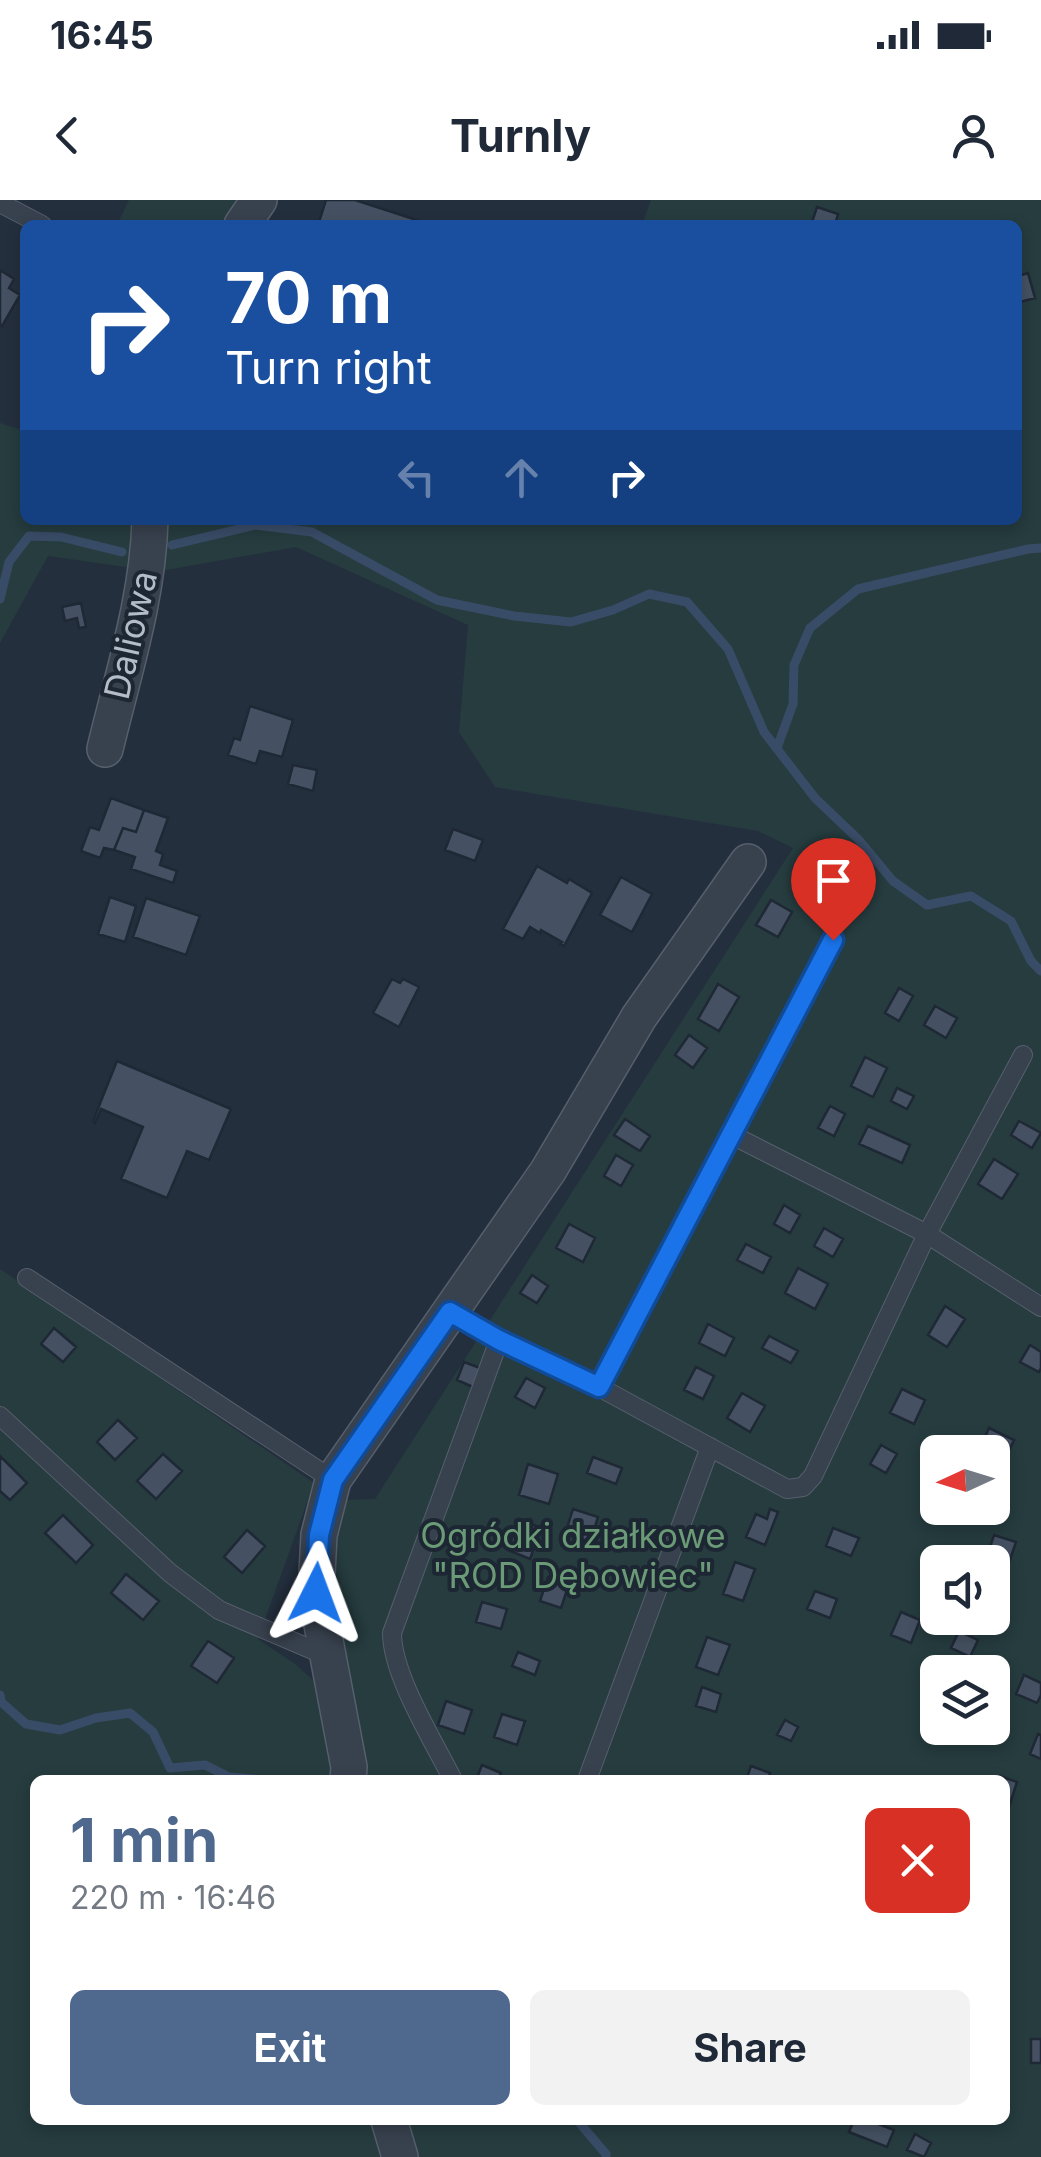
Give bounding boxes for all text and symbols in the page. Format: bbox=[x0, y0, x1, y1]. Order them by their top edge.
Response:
text: 16:45 bbox=[50, 12, 154, 58]
icon: back bbox=[40, 108, 95, 163]
text: Turnly bbox=[450, 108, 591, 163]
icon: person bbox=[946, 108, 1001, 163]
text: 70 m bbox=[225, 255, 392, 340]
icon: right bbox=[60, 260, 190, 390]
text: Turn right bbox=[225, 340, 432, 395]
icon: left bbox=[389, 450, 444, 505]
icon: ahead bbox=[494, 450, 549, 505]
icon: right bbox=[599, 450, 654, 505]
street label: Daliowa bbox=[95, 566, 165, 703]
pin bbox=[791, 838, 876, 941]
icon: arrive bbox=[806, 853, 861, 908]
north arrow bbox=[920, 1435, 1010, 1525]
map controls bbox=[920, 1435, 1010, 1745]
park label: Ogródki działkowe "ROD Dębowiec" bbox=[420, 1514, 726, 1596]
position arrow bbox=[264, 1541, 368, 1645]
button: sound bbox=[920, 1545, 1010, 1635]
button: layers bbox=[920, 1655, 1010, 1745]
text: 1 min bbox=[70, 1804, 218, 1876]
button: close bbox=[865, 1808, 970, 1913]
text: 220 m · 16:46 bbox=[70, 1878, 276, 1917]
button: Exit bbox=[70, 1990, 510, 2105]
button: Share bbox=[530, 1990, 970, 2105]

